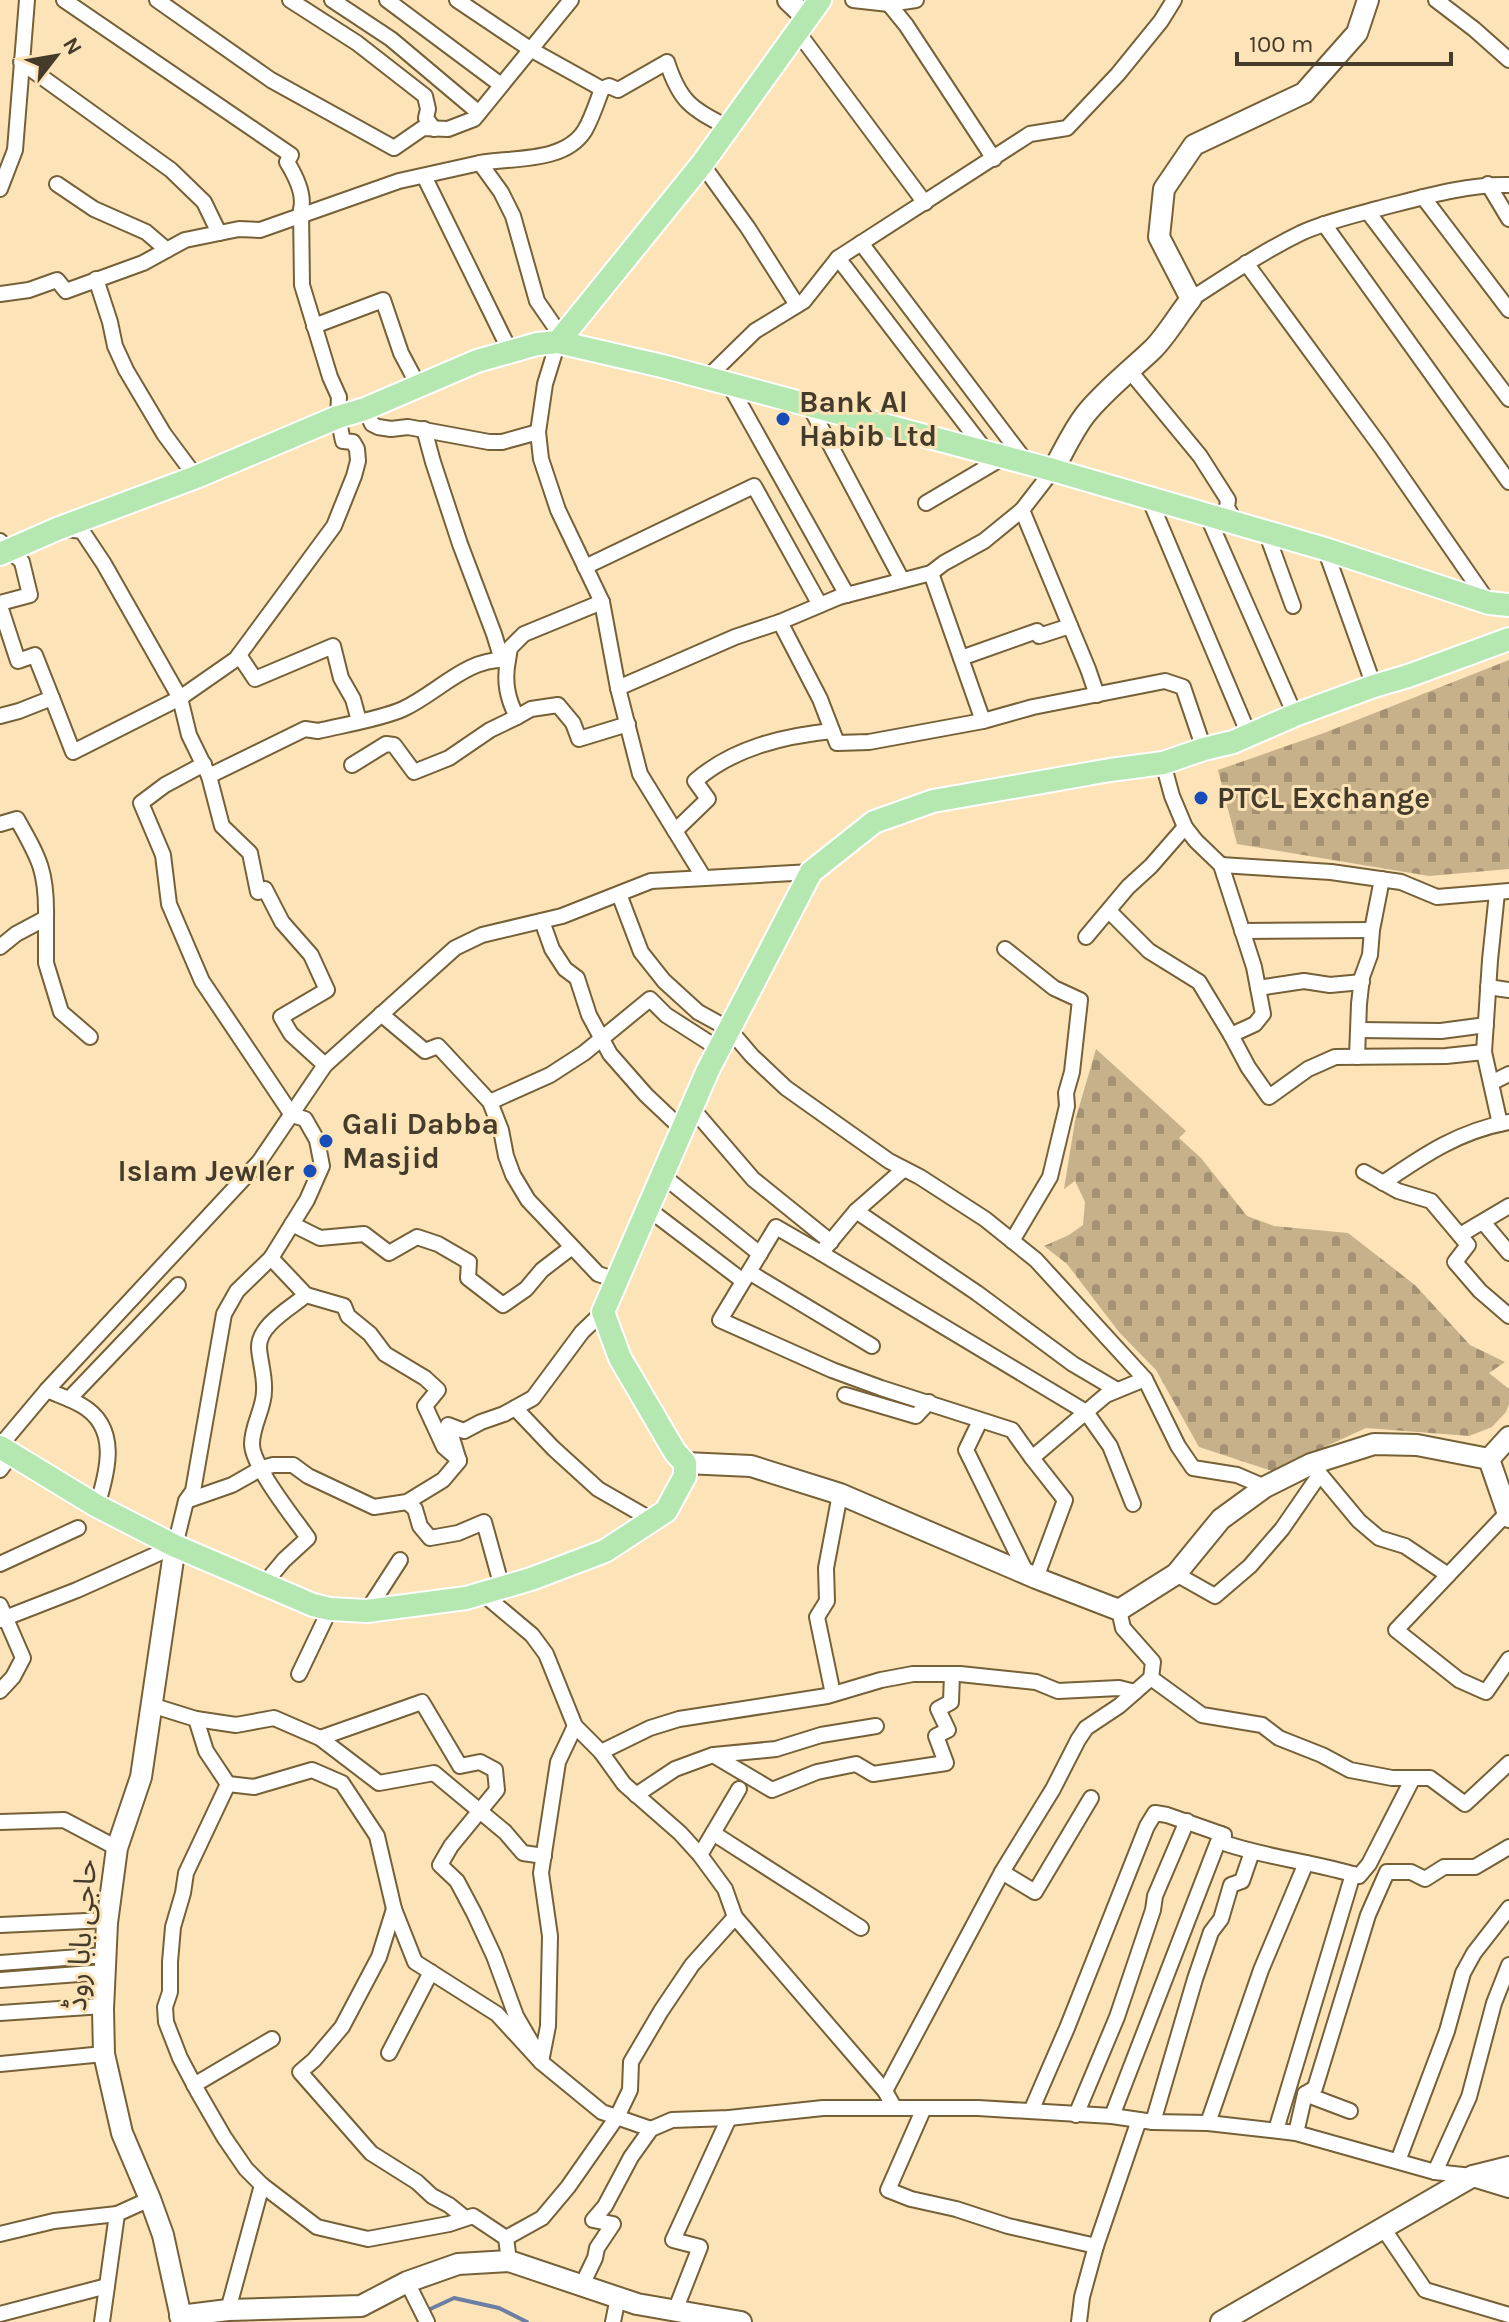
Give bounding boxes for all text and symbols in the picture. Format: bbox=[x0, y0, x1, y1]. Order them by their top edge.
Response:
north arrow bbox=[16, 16, 96, 96]
scale bar bbox=[1237, 16, 1451, 66]
text: 100 m bbox=[1249, 30, 1314, 58]
text: N bbox=[57, 33, 87, 60]
place label: Bank Al Habib Ltd bbox=[799, 384, 937, 454]
marker: Bank Al Habib Ltd bbox=[774, 410, 792, 428]
place label: PTCL Exchange bbox=[1217, 780, 1430, 816]
marker: PTCL Exchange bbox=[1192, 789, 1210, 807]
place label: Gali Dabba Masjid bbox=[342, 1106, 499, 1176]
marker: Gali Dabba Masjid bbox=[317, 1132, 335, 1150]
place label: Islam Jewler bbox=[118, 1153, 294, 1189]
marker: Islam Jewler bbox=[301, 1162, 319, 1180]
street label: حاجی بابا روڈ bbox=[58, 1858, 104, 2012]

